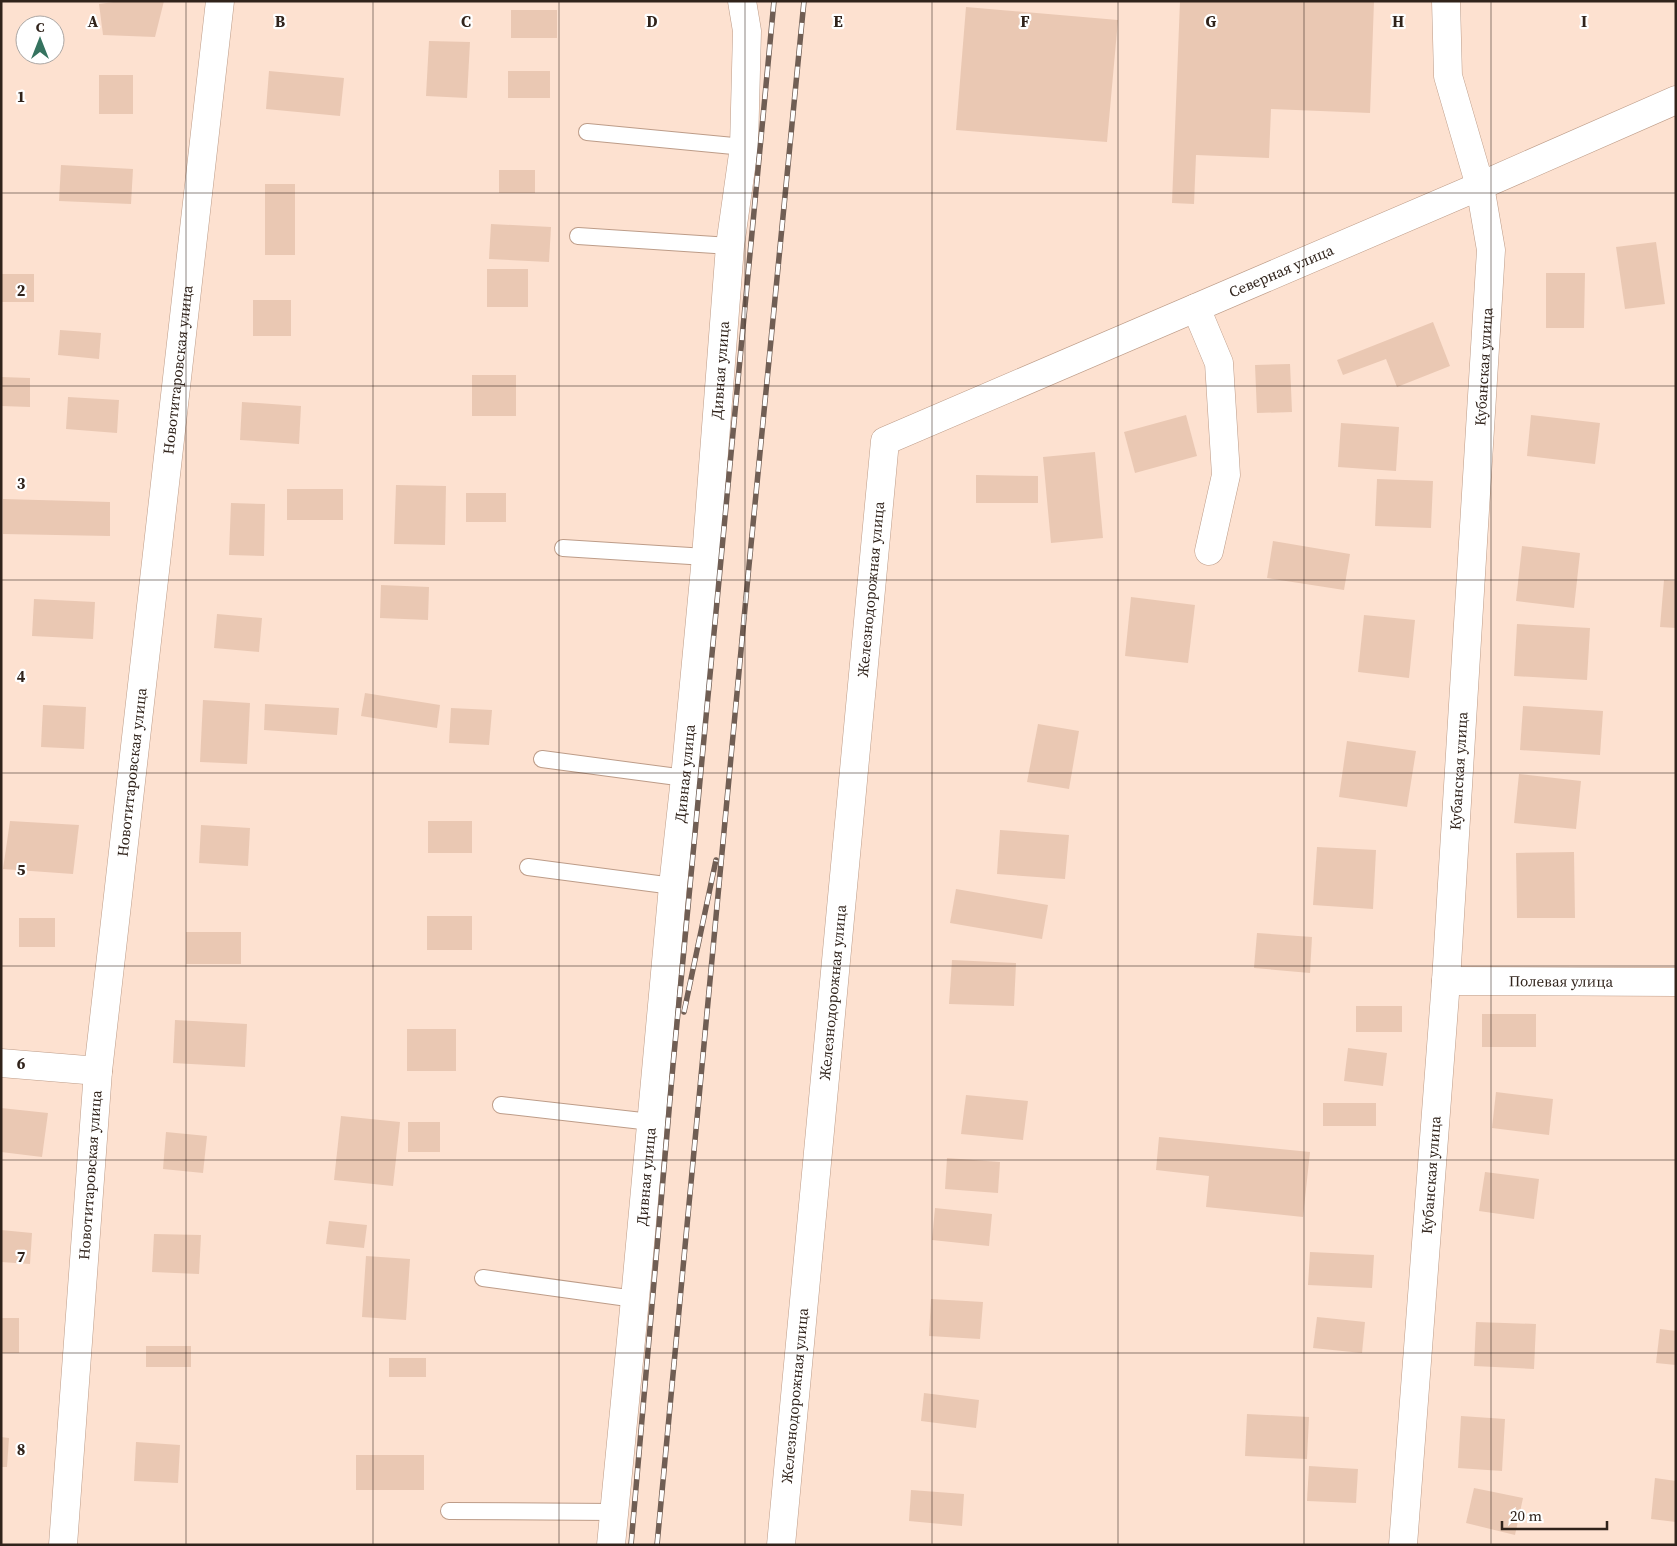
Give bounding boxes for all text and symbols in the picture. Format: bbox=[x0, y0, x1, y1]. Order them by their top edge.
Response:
text: A bbox=[88, 10, 99, 32]
text: B bbox=[275, 10, 286, 32]
text: C bbox=[461, 10, 471, 32]
text: D bbox=[646, 10, 658, 32]
text: E bbox=[833, 10, 843, 32]
text: F bbox=[1020, 10, 1030, 32]
text: G bbox=[1206, 10, 1217, 32]
text: H bbox=[1392, 10, 1404, 32]
text: I bbox=[1581, 10, 1587, 32]
north arrow bbox=[15, 15, 65, 65]
text: С bbox=[36, 17, 45, 37]
text: 1 bbox=[17, 85, 25, 107]
street label: Северная улица bbox=[1225, 239, 1337, 302]
text: 2 bbox=[17, 279, 26, 301]
street label: Новотитаровская улица bbox=[157, 284, 198, 455]
street label: Кубанская улица bbox=[1469, 307, 1497, 427]
street label: Дивная улица bbox=[706, 320, 734, 420]
text: 3 bbox=[17, 472, 26, 494]
street label: Железнодорожная улица bbox=[852, 500, 889, 678]
text: 4 bbox=[17, 665, 26, 687]
street label: Новотитаровская улица bbox=[112, 686, 152, 858]
street label: Кубанская улица bbox=[1444, 711, 1473, 831]
street label: Дивная улица bbox=[669, 723, 700, 824]
text: 5 bbox=[17, 858, 26, 880]
street label: Железнодорожная улица bbox=[814, 903, 851, 1081]
street label: Полевая улица bbox=[1509, 970, 1614, 992]
text: 6 bbox=[17, 1052, 26, 1074]
street label: Новотитаровская улица bbox=[73, 1089, 107, 1261]
street label: Кубанская улица bbox=[1416, 1115, 1446, 1235]
street label: Дивная улица bbox=[631, 1126, 661, 1227]
text: 7 bbox=[17, 1245, 26, 1267]
street label: Железнодорожная улица bbox=[776, 1307, 813, 1484]
text: 8 bbox=[17, 1438, 25, 1460]
scale bar bbox=[1502, 1498, 1607, 1530]
text: 20 m bbox=[1510, 1505, 1542, 1526]

